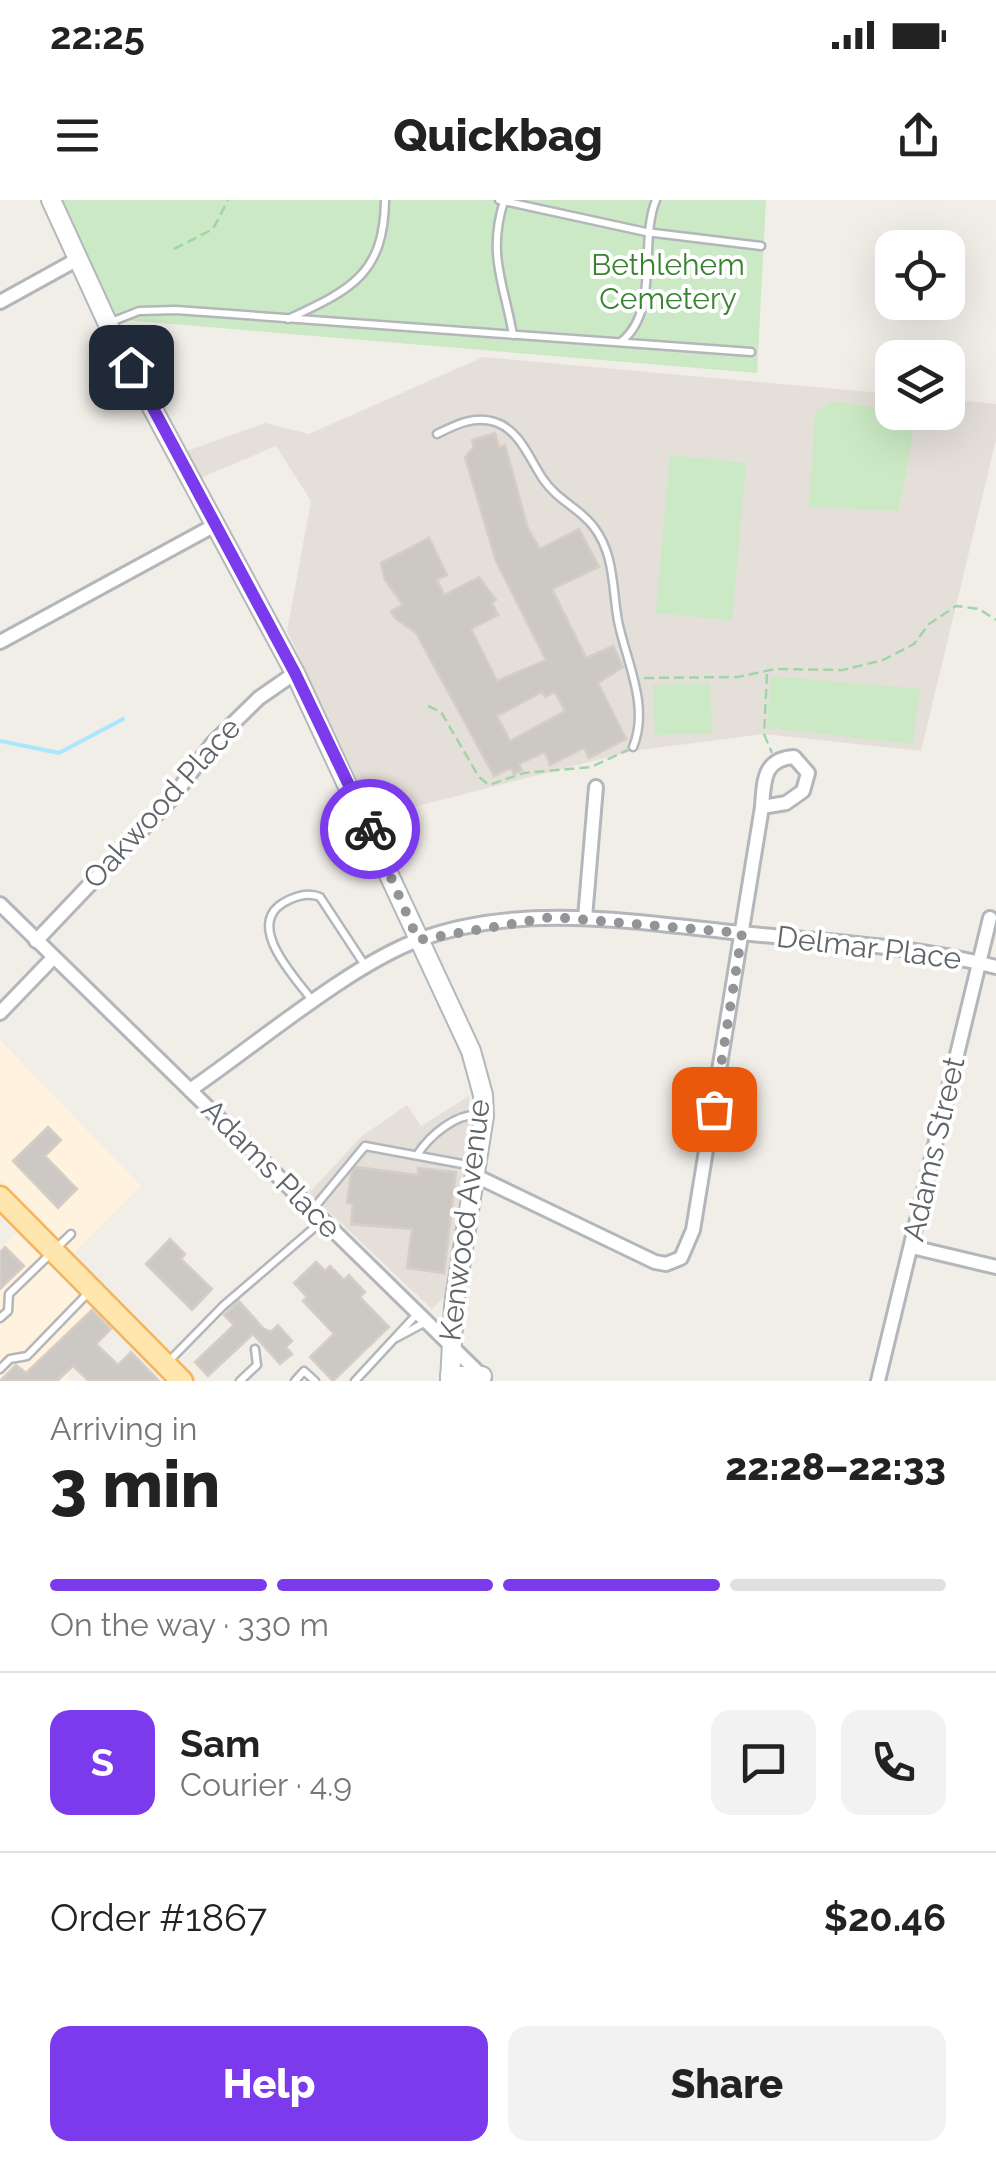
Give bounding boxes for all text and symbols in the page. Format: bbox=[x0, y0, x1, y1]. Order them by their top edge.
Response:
text: 22:25 bbox=[50, 13, 145, 58]
icon: menu bbox=[50, 108, 105, 163]
icon: share bbox=[891, 108, 946, 163]
text: Quickbag bbox=[393, 109, 603, 162]
map controls bbox=[875, 230, 965, 430]
button: locate bbox=[875, 230, 965, 320]
park label: Bethlehem Cemetery bbox=[591, 247, 745, 316]
pin bbox=[89, 325, 174, 410]
icon: home bbox=[104, 340, 159, 395]
button: layers bbox=[875, 340, 965, 430]
street label: Oakwood Place bbox=[76, 710, 247, 895]
courier bbox=[320, 779, 420, 879]
icon: bike bbox=[343, 802, 398, 857]
street label: Delmar Place bbox=[775, 919, 963, 976]
street label: Adams Street bbox=[895, 1053, 972, 1244]
pin bbox=[672, 1067, 757, 1152]
icon: bag bbox=[687, 1082, 742, 1137]
street label: Adams Place bbox=[195, 1092, 348, 1245]
street label: Kenwood Avenue bbox=[432, 1097, 497, 1343]
text: Arriving in bbox=[50, 1410, 197, 1447]
text: 22:28–22:33 bbox=[725, 1444, 946, 1489]
text: 3 min bbox=[50, 1446, 220, 1522]
text: On the way · 330 m bbox=[50, 1606, 329, 1643]
button: chat bbox=[711, 1710, 816, 1815]
button: phone bbox=[841, 1710, 946, 1815]
text: Sam bbox=[180, 1721, 260, 1766]
text: S bbox=[91, 1740, 114, 1785]
text: Courier · 4.9 bbox=[180, 1766, 352, 1803]
text: Order #1867 bbox=[50, 1895, 267, 1940]
text: $20.46 bbox=[824, 1895, 946, 1940]
button: Help bbox=[50, 2026, 488, 2141]
button: Share bbox=[508, 2026, 946, 2141]

